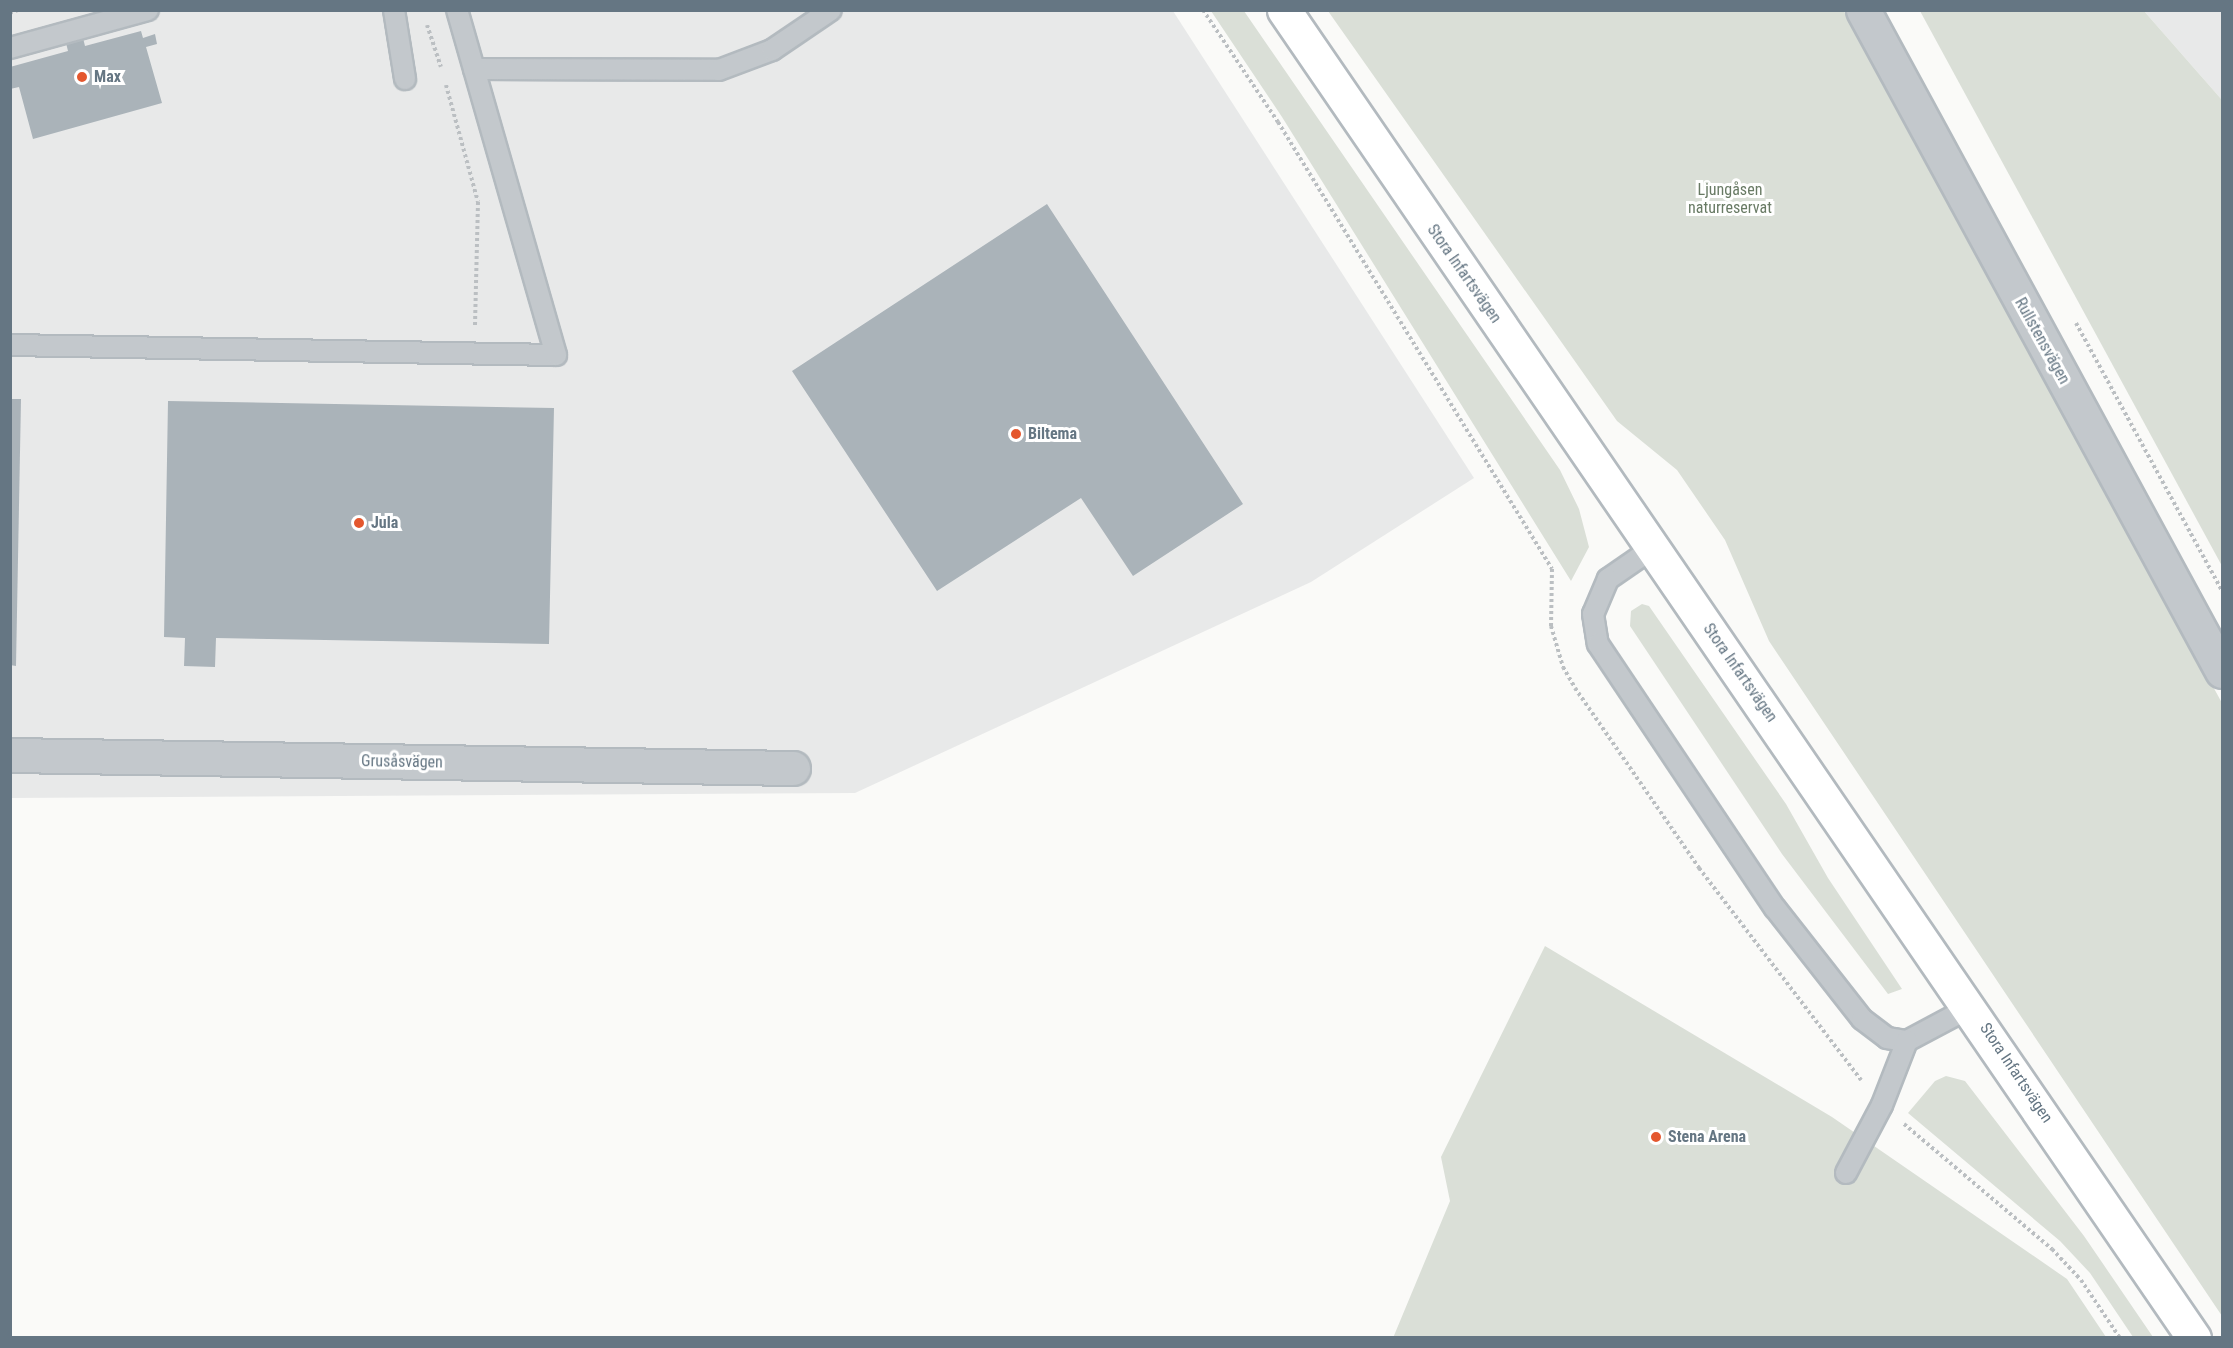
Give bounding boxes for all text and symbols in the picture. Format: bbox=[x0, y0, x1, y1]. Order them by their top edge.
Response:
place label: Max bbox=[94, 67, 121, 87]
marker: Max bbox=[75, 70, 89, 84]
park label: Ljungåsen naturreservat bbox=[1688, 180, 1772, 218]
street label: Stora Infartsvägen bbox=[1423, 221, 1505, 327]
street label: Rullstensvägen bbox=[2010, 295, 2074, 387]
place label: Biltema bbox=[1028, 424, 1077, 444]
marker: Biltema bbox=[1009, 427, 1023, 441]
place label: Jula bbox=[371, 513, 398, 533]
marker: Jula bbox=[352, 516, 366, 530]
street label: Stora Infartsvägen bbox=[1699, 620, 1781, 726]
street label: Grusåsvägen bbox=[361, 752, 443, 772]
street label: Stora Infartsvägen bbox=[1976, 1020, 2056, 1126]
place label: Stena Arena bbox=[1668, 1127, 1746, 1147]
marker: Stena Arena bbox=[1649, 1130, 1663, 1144]

